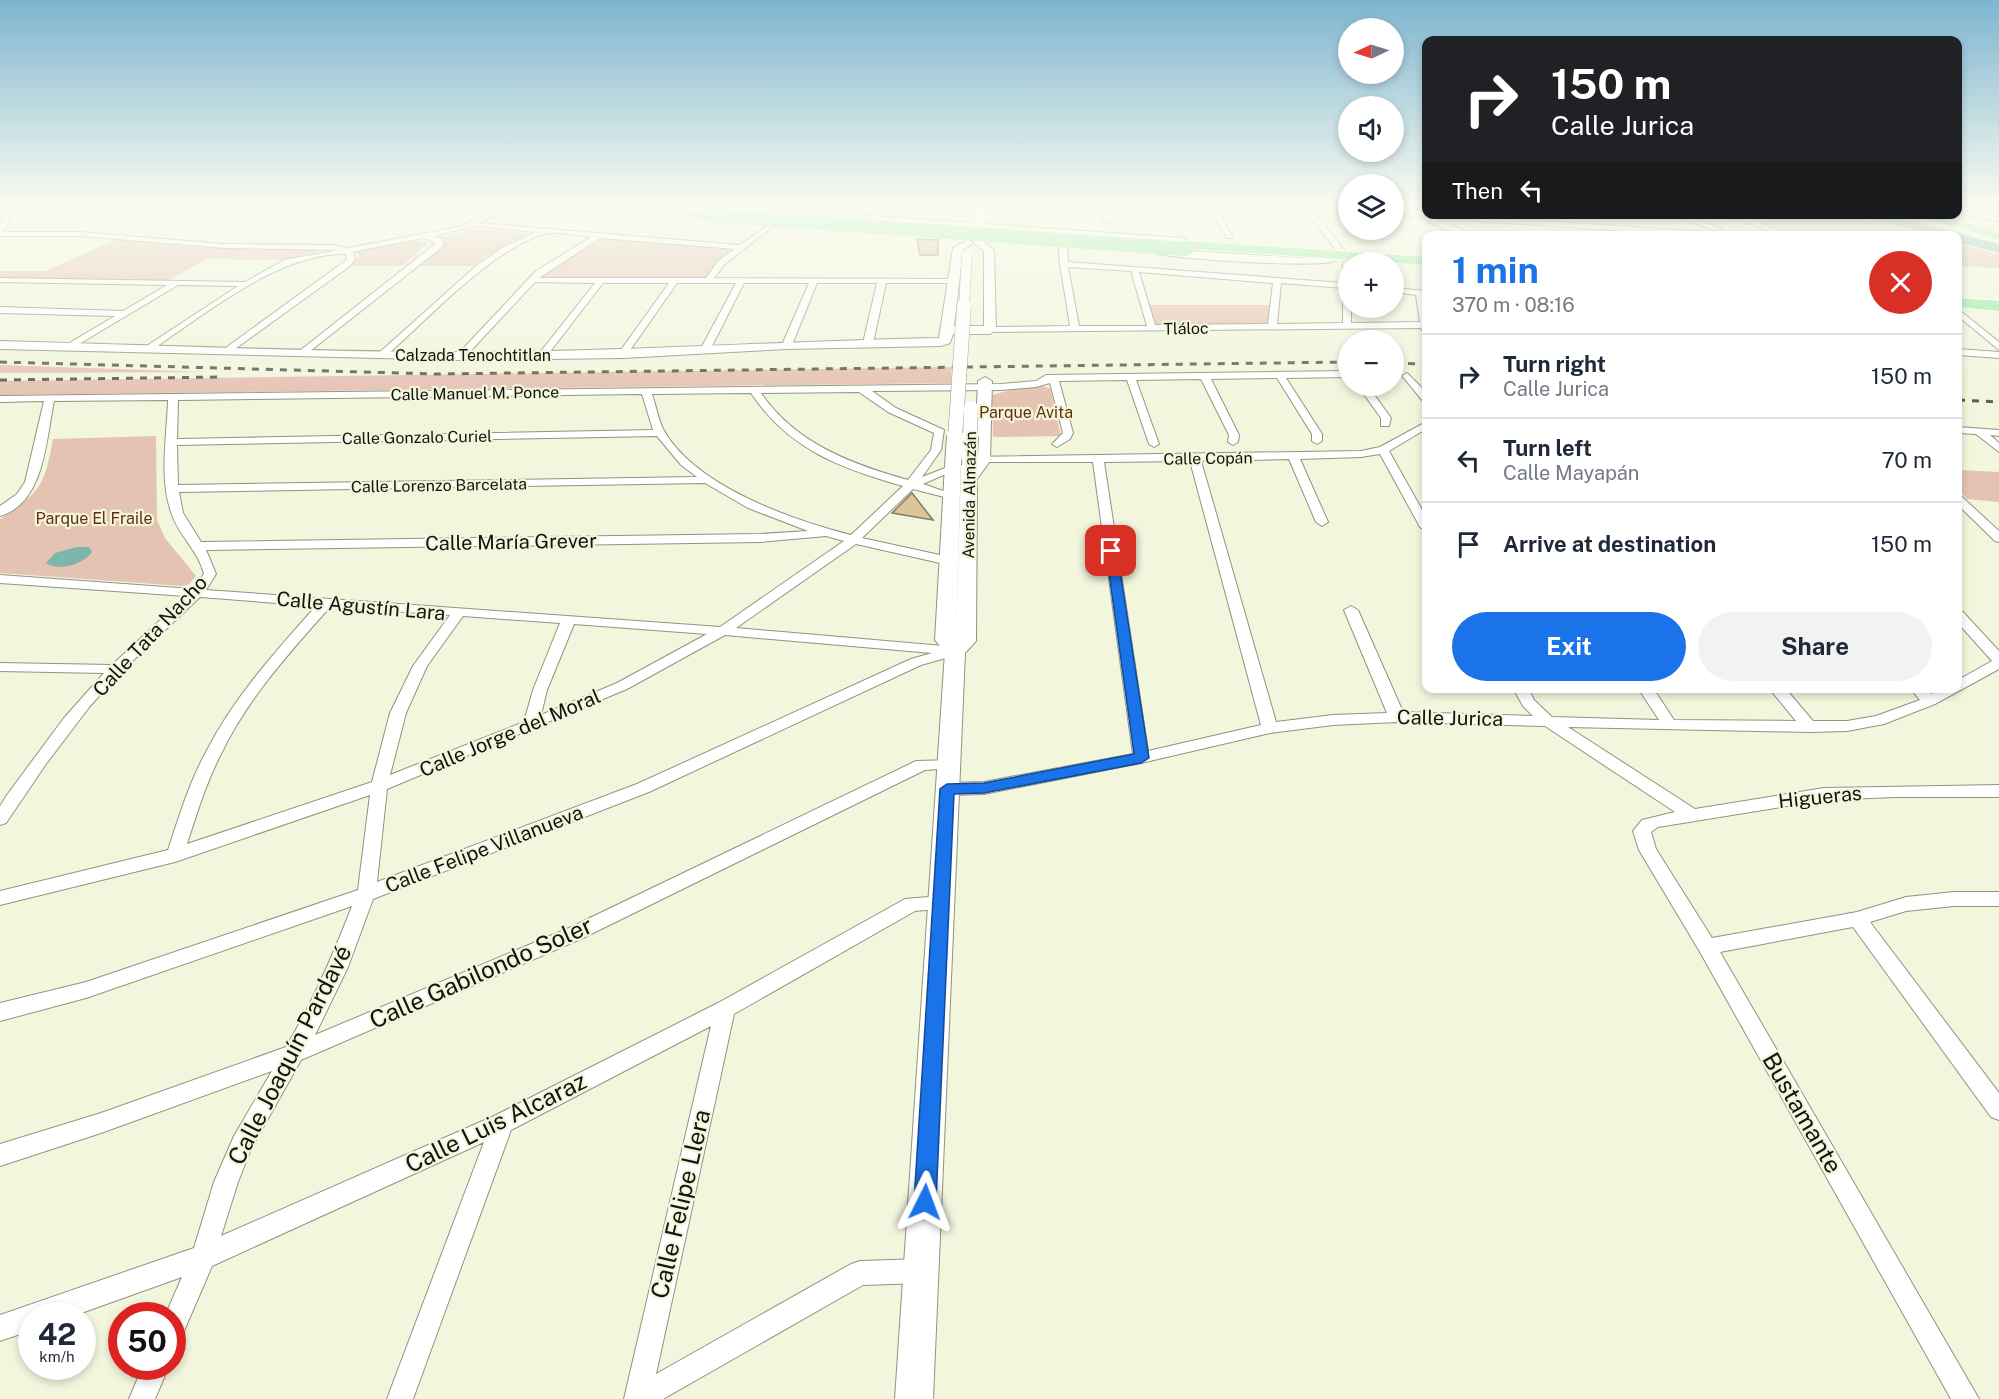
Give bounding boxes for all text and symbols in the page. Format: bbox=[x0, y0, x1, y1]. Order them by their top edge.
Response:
north arrow bbox=[1338, 18, 1404, 84]
map controls bbox=[1338, 18, 1404, 396]
text: 150 m bbox=[1551, 59, 1671, 108]
icon: right bbox=[1452, 60, 1530, 138]
button: sound bbox=[1338, 96, 1404, 162]
text: Calle Jurica bbox=[1551, 109, 1694, 141]
button: layers bbox=[1338, 174, 1404, 240]
icon: left bbox=[1515, 174, 1548, 207]
text: Then bbox=[1452, 178, 1503, 204]
text: 1 min bbox=[1452, 249, 1539, 291]
button: close bbox=[1869, 251, 1932, 314]
button: + bbox=[1338, 252, 1404, 318]
text: 370 m · 08:16 bbox=[1452, 293, 1575, 317]
street label: Tláloc bbox=[1163, 319, 1209, 338]
button: − bbox=[1338, 330, 1404, 396]
street label: Calzada Tenochtitlan bbox=[395, 346, 551, 365]
text: Turn right bbox=[1503, 351, 1606, 377]
icon: right bbox=[1452, 360, 1485, 393]
text: 150 m bbox=[1871, 363, 1932, 389]
text: Calle Jurica bbox=[1503, 377, 1609, 401]
street label: Calle Manuel M. Ponce bbox=[391, 383, 559, 404]
park label: Parque Avita bbox=[979, 403, 1073, 422]
street label: Calle Gonzalo Curiel bbox=[342, 427, 492, 448]
street label: Avenida Almazán bbox=[959, 431, 980, 559]
text: Turn left bbox=[1503, 435, 1592, 461]
icon: left bbox=[1452, 444, 1485, 477]
text: 70 m bbox=[1881, 447, 1932, 473]
street label: Calle Copán bbox=[1163, 448, 1253, 469]
text: Calle Mayapán bbox=[1503, 461, 1639, 485]
street label: Calle Lorenzo Barcelata bbox=[351, 474, 527, 497]
park label: Parque El Fraile bbox=[35, 509, 153, 528]
pin bbox=[1085, 525, 1136, 576]
street label: Calle María Grever bbox=[425, 528, 597, 555]
icon: arrive bbox=[1452, 528, 1485, 561]
text: Arrive at destination bbox=[1503, 531, 1716, 557]
text: 150 m bbox=[1871, 531, 1932, 557]
icon: arrive bbox=[1094, 534, 1127, 567]
street label: Calle Tata Nacho bbox=[88, 571, 212, 701]
street label: Calle Agustín Lara bbox=[276, 587, 446, 625]
button: Exit bbox=[1452, 612, 1686, 681]
button: Share bbox=[1698, 612, 1932, 681]
street label: Calle Jorge del Moral bbox=[416, 684, 604, 782]
street label: Calle Jurica bbox=[1397, 705, 1503, 731]
street label: Higueras bbox=[1777, 781, 1863, 813]
street label: Calle Felipe Villanueva bbox=[382, 800, 586, 898]
street label: Calle Gabilondo Soler bbox=[365, 910, 596, 1034]
street label: Calle Joaquín Pardavé bbox=[222, 940, 357, 1169]
street label: Bustamante bbox=[1757, 1047, 1849, 1178]
street label: Calle Luis Alcaraz bbox=[400, 1066, 591, 1178]
street label: Calle Felipe Llera bbox=[645, 1107, 715, 1301]
position arrow bbox=[893, 1170, 957, 1234]
speed limit sign: 50 bbox=[108, 1302, 186, 1380]
text: 42 bbox=[38, 1316, 76, 1352]
text: km/h bbox=[39, 1348, 75, 1365]

